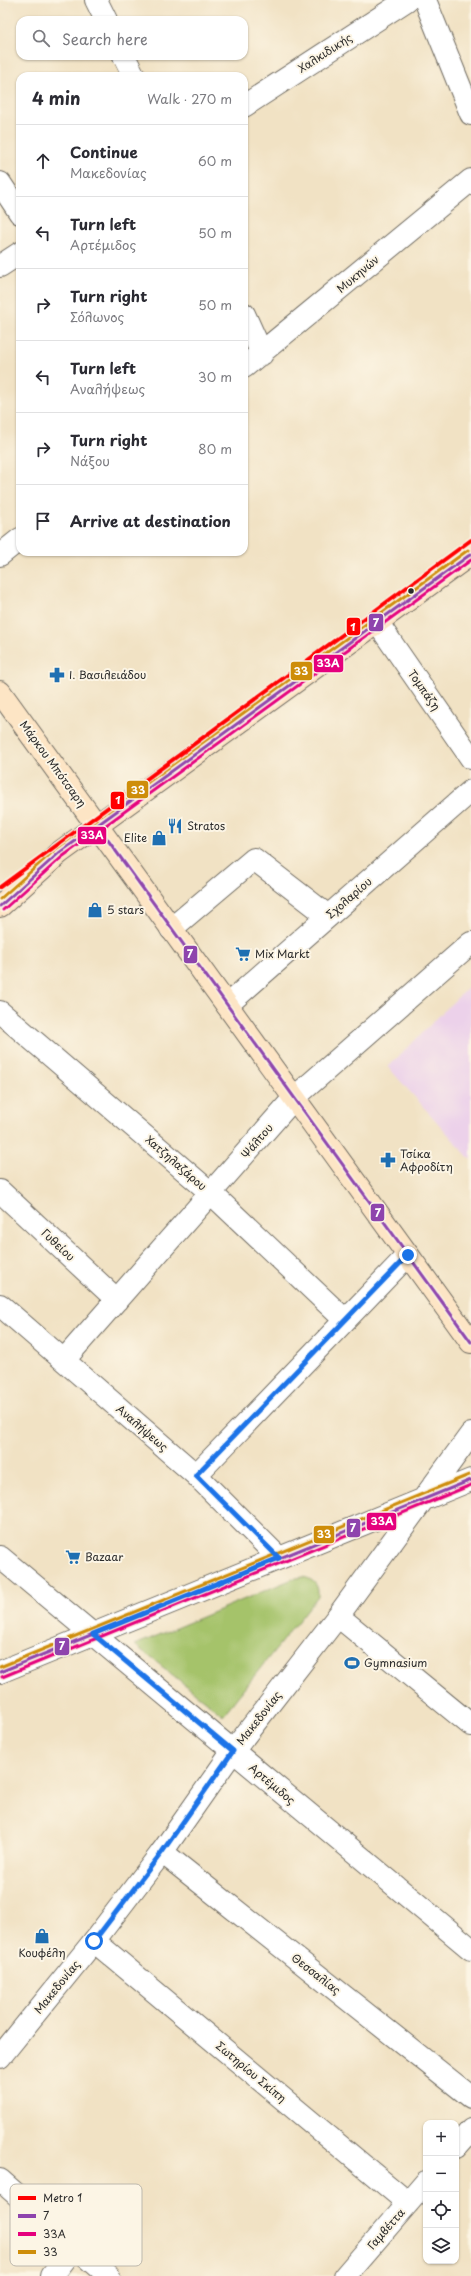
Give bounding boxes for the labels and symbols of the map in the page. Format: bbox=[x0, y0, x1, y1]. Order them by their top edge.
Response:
street label: Χαλκιδικής bbox=[294, 28, 356, 77]
street label: Μυκηνών bbox=[333, 251, 383, 296]
unlabelled marker bbox=[406, 586, 416, 596]
line badge: 7 bbox=[368, 613, 384, 632]
text: 7 bbox=[373, 614, 380, 631]
line badge: 1 bbox=[346, 617, 361, 636]
text: 1 bbox=[350, 618, 356, 635]
line badge: 33A bbox=[313, 654, 344, 673]
text: 33A bbox=[317, 654, 340, 671]
line badge: 33 bbox=[290, 661, 313, 681]
text: 33 bbox=[294, 662, 308, 679]
pharmacy icon: Ι. Βασιλειάδου bbox=[48, 666, 66, 684]
place label: Ι. Βασιλειάδου bbox=[69, 666, 146, 683]
street label: Τομπάζη bbox=[404, 666, 445, 714]
street label: Μάρκου Μπότσαρη bbox=[16, 717, 91, 811]
line badge: 33 bbox=[126, 780, 149, 799]
text: 33 bbox=[131, 781, 145, 798]
line badge: 1 bbox=[110, 791, 125, 810]
text: 1 bbox=[115, 791, 121, 808]
restaurant icon: Stratos bbox=[166, 817, 184, 835]
place label: Stratos bbox=[187, 817, 225, 834]
line badge: 33A bbox=[77, 826, 107, 845]
text: 33A bbox=[81, 826, 104, 843]
place label: Elite bbox=[124, 829, 147, 846]
shop icon: Elite bbox=[150, 829, 168, 847]
street label: Σχολαρίου bbox=[322, 873, 375, 922]
shop icon: 5 stars bbox=[86, 901, 104, 919]
place label: 5 stars bbox=[107, 901, 144, 918]
line badge: 7 bbox=[183, 945, 198, 964]
text: 7 bbox=[187, 945, 194, 962]
supermarket icon: Mix Markt bbox=[234, 945, 252, 963]
place label: Mix Markt bbox=[255, 945, 310, 962]
street label: Ψάλτου bbox=[237, 1120, 277, 1162]
street label: Χατζηλαζάρου bbox=[142, 1131, 211, 1194]
place label: Τσίκα Αφροδίτη bbox=[400, 1145, 453, 1175]
pharmacy icon: Τσίκα Αφροδίτη bbox=[379, 1151, 397, 1169]
line badge: 7 bbox=[370, 1203, 385, 1222]
text: 7 bbox=[375, 1204, 382, 1221]
street label: Γυθείου bbox=[38, 1225, 79, 1265]
route end bbox=[399, 1246, 417, 1264]
street label: Αναλήψεως bbox=[113, 1400, 172, 1455]
line badge: 33A bbox=[366, 1512, 397, 1531]
text: 33A bbox=[371, 1512, 394, 1529]
line badge: 7 bbox=[346, 1518, 361, 1538]
text: 7 bbox=[350, 1519, 357, 1536]
line badge: 33 bbox=[313, 1525, 335, 1544]
text: 33 bbox=[317, 1525, 331, 1542]
supermarket icon: Bazaar bbox=[64, 1548, 82, 1566]
place label: Bazaar bbox=[85, 1548, 123, 1565]
line badge: 7 bbox=[54, 1637, 70, 1656]
text: 7 bbox=[59, 1637, 66, 1654]
sports icon: Gymnasium bbox=[343, 1654, 361, 1672]
place label: Gymnasium bbox=[364, 1654, 427, 1671]
street label: Μακεδονίας bbox=[232, 1687, 285, 1748]
street label: Αρτέμιδος bbox=[245, 1759, 299, 1808]
shop icon: Κουφέλη bbox=[33, 1927, 51, 1945]
route start bbox=[85, 1932, 103, 1950]
place label: Κουφέλη bbox=[19, 1944, 65, 1961]
street label: Θεσσαλίας bbox=[288, 1949, 345, 1998]
street label: Μακεδονίας bbox=[30, 1956, 84, 2017]
street label: Σωτηρίου Σκίπη bbox=[212, 2037, 290, 2106]
legend bbox=[10, 2184, 142, 2266]
text: Metro 1 bbox=[43, 2189, 82, 2206]
street label: Γαμβέττα bbox=[363, 2204, 408, 2253]
text: 7 bbox=[43, 2207, 49, 2224]
text: 33A bbox=[43, 2225, 66, 2242]
text: 33 bbox=[43, 2243, 57, 2260]

